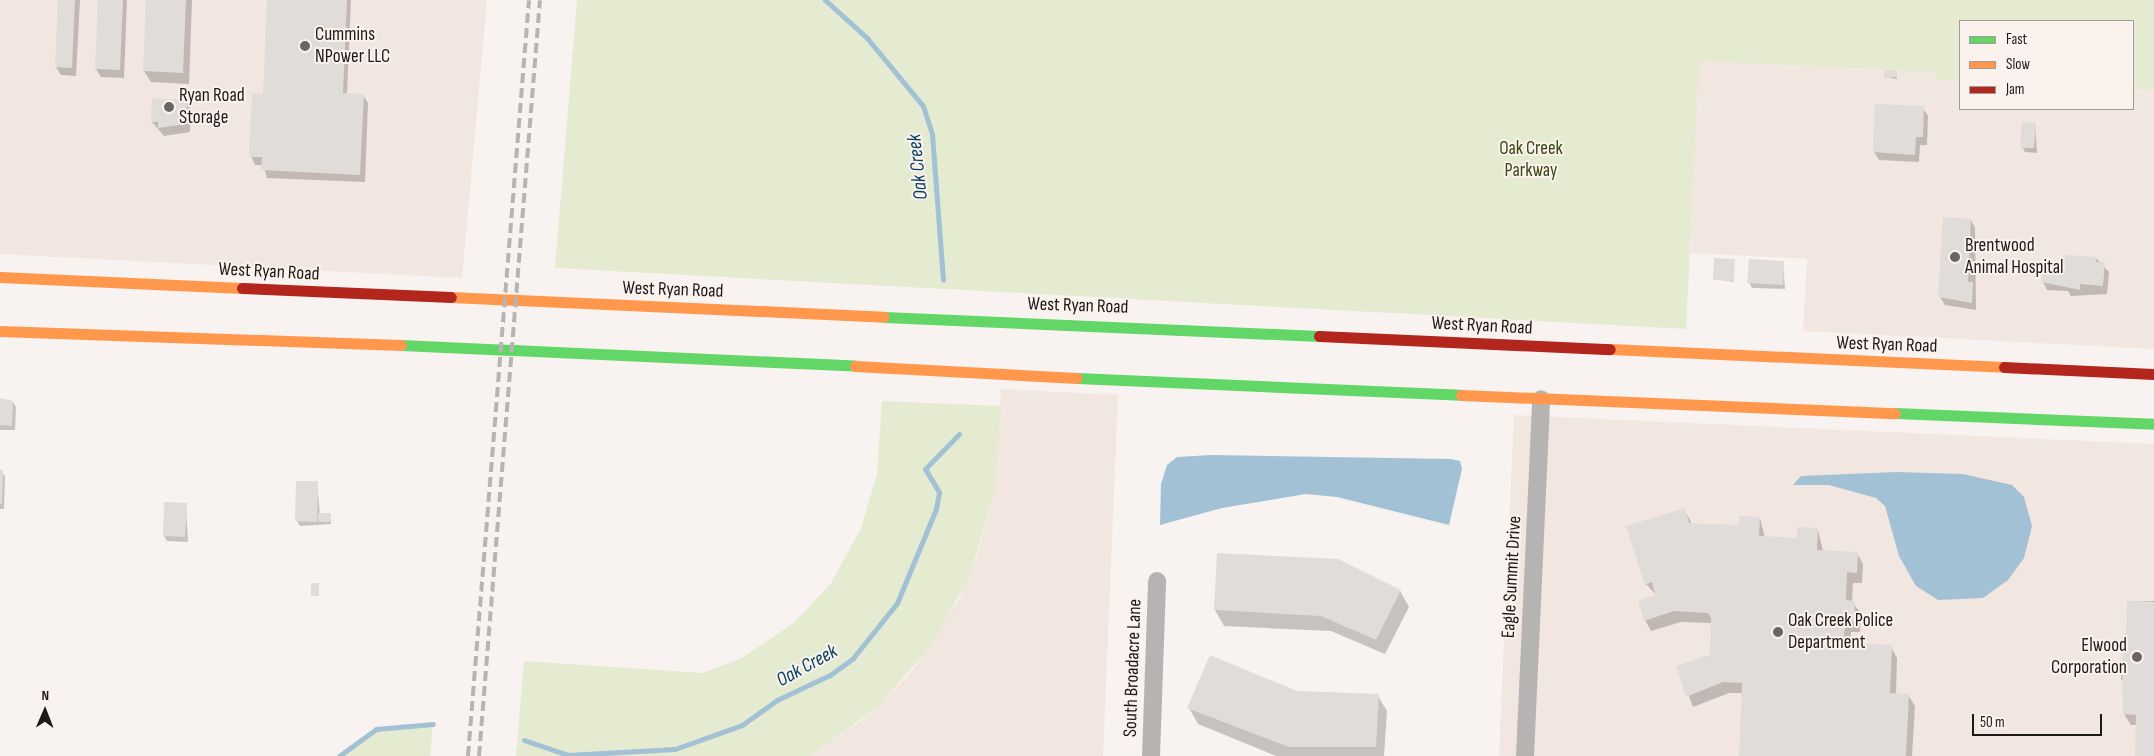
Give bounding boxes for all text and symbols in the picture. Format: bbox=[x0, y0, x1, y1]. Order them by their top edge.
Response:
legend bbox=[1959, 20, 2134, 110]
place label: Cummins NPower LLC bbox=[315, 24, 390, 68]
text: Fast bbox=[2006, 30, 2027, 49]
marker: Cummins NPower LLC bbox=[299, 40, 311, 52]
text: Slow bbox=[2006, 55, 2030, 74]
text: Jam bbox=[2006, 80, 2024, 99]
place label: Ryan Road Storage bbox=[179, 85, 245, 129]
marker: Ryan Road Storage bbox=[163, 101, 175, 113]
water label: Oak Creek bbox=[903, 133, 933, 201]
park label: Oak Creek Parkway bbox=[1499, 138, 1563, 182]
place label: Brentwood Animal Hospital bbox=[1965, 235, 2064, 279]
marker: Brentwood Animal Hospital bbox=[1949, 251, 1961, 263]
street label: West Ryan Road bbox=[218, 258, 320, 286]
street label: West Ryan Road bbox=[622, 277, 724, 303]
street label: West Ryan Road bbox=[1027, 293, 1129, 319]
street label: West Ryan Road bbox=[1431, 312, 1533, 340]
street label: West Ryan Road bbox=[1836, 332, 1938, 358]
street label: Eagle Summit Drive bbox=[1497, 515, 1527, 639]
street label: South Broadacre Lane bbox=[1119, 598, 1147, 738]
place label: Oak Creek Police Department bbox=[1788, 610, 1893, 654]
marker: Oak Creek Police Department bbox=[1772, 626, 1784, 638]
place label: Elwood Corporation bbox=[2051, 635, 2127, 679]
water label: Oak Creek bbox=[772, 639, 842, 693]
marker: Elwood Corporation bbox=[2131, 651, 2143, 663]
north arrow bbox=[20, 686, 70, 736]
text: N bbox=[41, 687, 49, 704]
scale bar bbox=[1974, 704, 2104, 736]
text: 50 m bbox=[1980, 713, 2005, 732]

